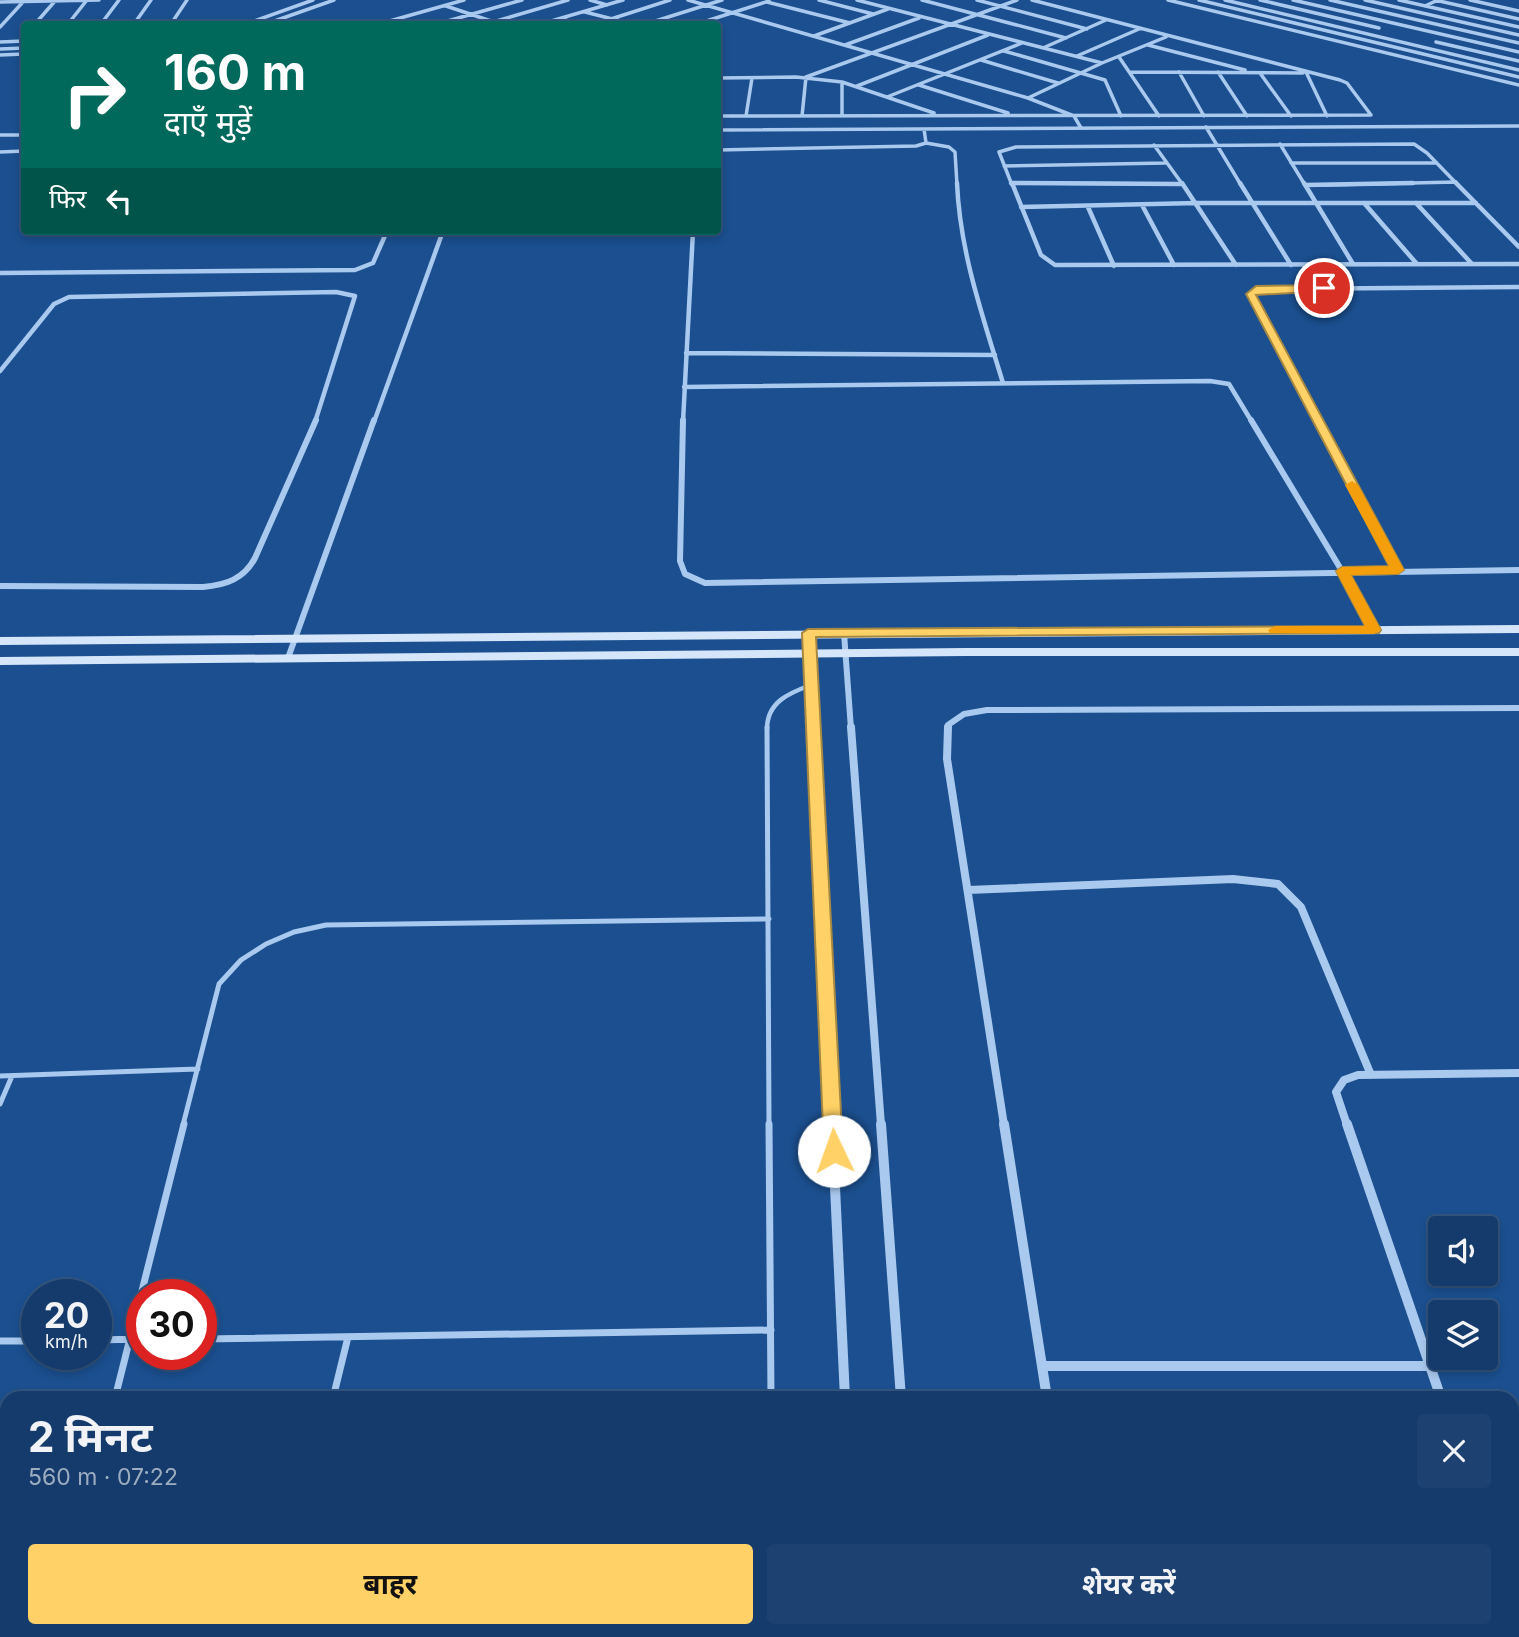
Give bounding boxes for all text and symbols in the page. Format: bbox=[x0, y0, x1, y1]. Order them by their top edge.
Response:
text: 160 m bbox=[164, 43, 306, 102]
icon: right bbox=[49, 49, 140, 140]
text: दाएँ मुड़ें bbox=[164, 103, 252, 142]
icon: left bbox=[100, 182, 138, 220]
text: फिर bbox=[49, 183, 86, 214]
pin bbox=[1294, 258, 1354, 318]
icon: arrive bbox=[1305, 269, 1343, 307]
position arrow bbox=[797, 1114, 871, 1188]
map controls bbox=[1428, 1216, 1498, 1370]
button: sound bbox=[1428, 1216, 1498, 1286]
speed limit sign: 30 bbox=[126, 1279, 217, 1370]
text: 20 bbox=[44, 1294, 89, 1336]
button: layers bbox=[1428, 1300, 1498, 1370]
text: km/h bbox=[45, 1331, 88, 1352]
text: 2 मिनट bbox=[28, 1411, 153, 1462]
button: close bbox=[1417, 1414, 1491, 1488]
text: 560 m · 07:22 bbox=[28, 1463, 178, 1491]
button: बाहर bbox=[28, 1544, 753, 1624]
button: शेयर करें bbox=[767, 1544, 1491, 1624]

